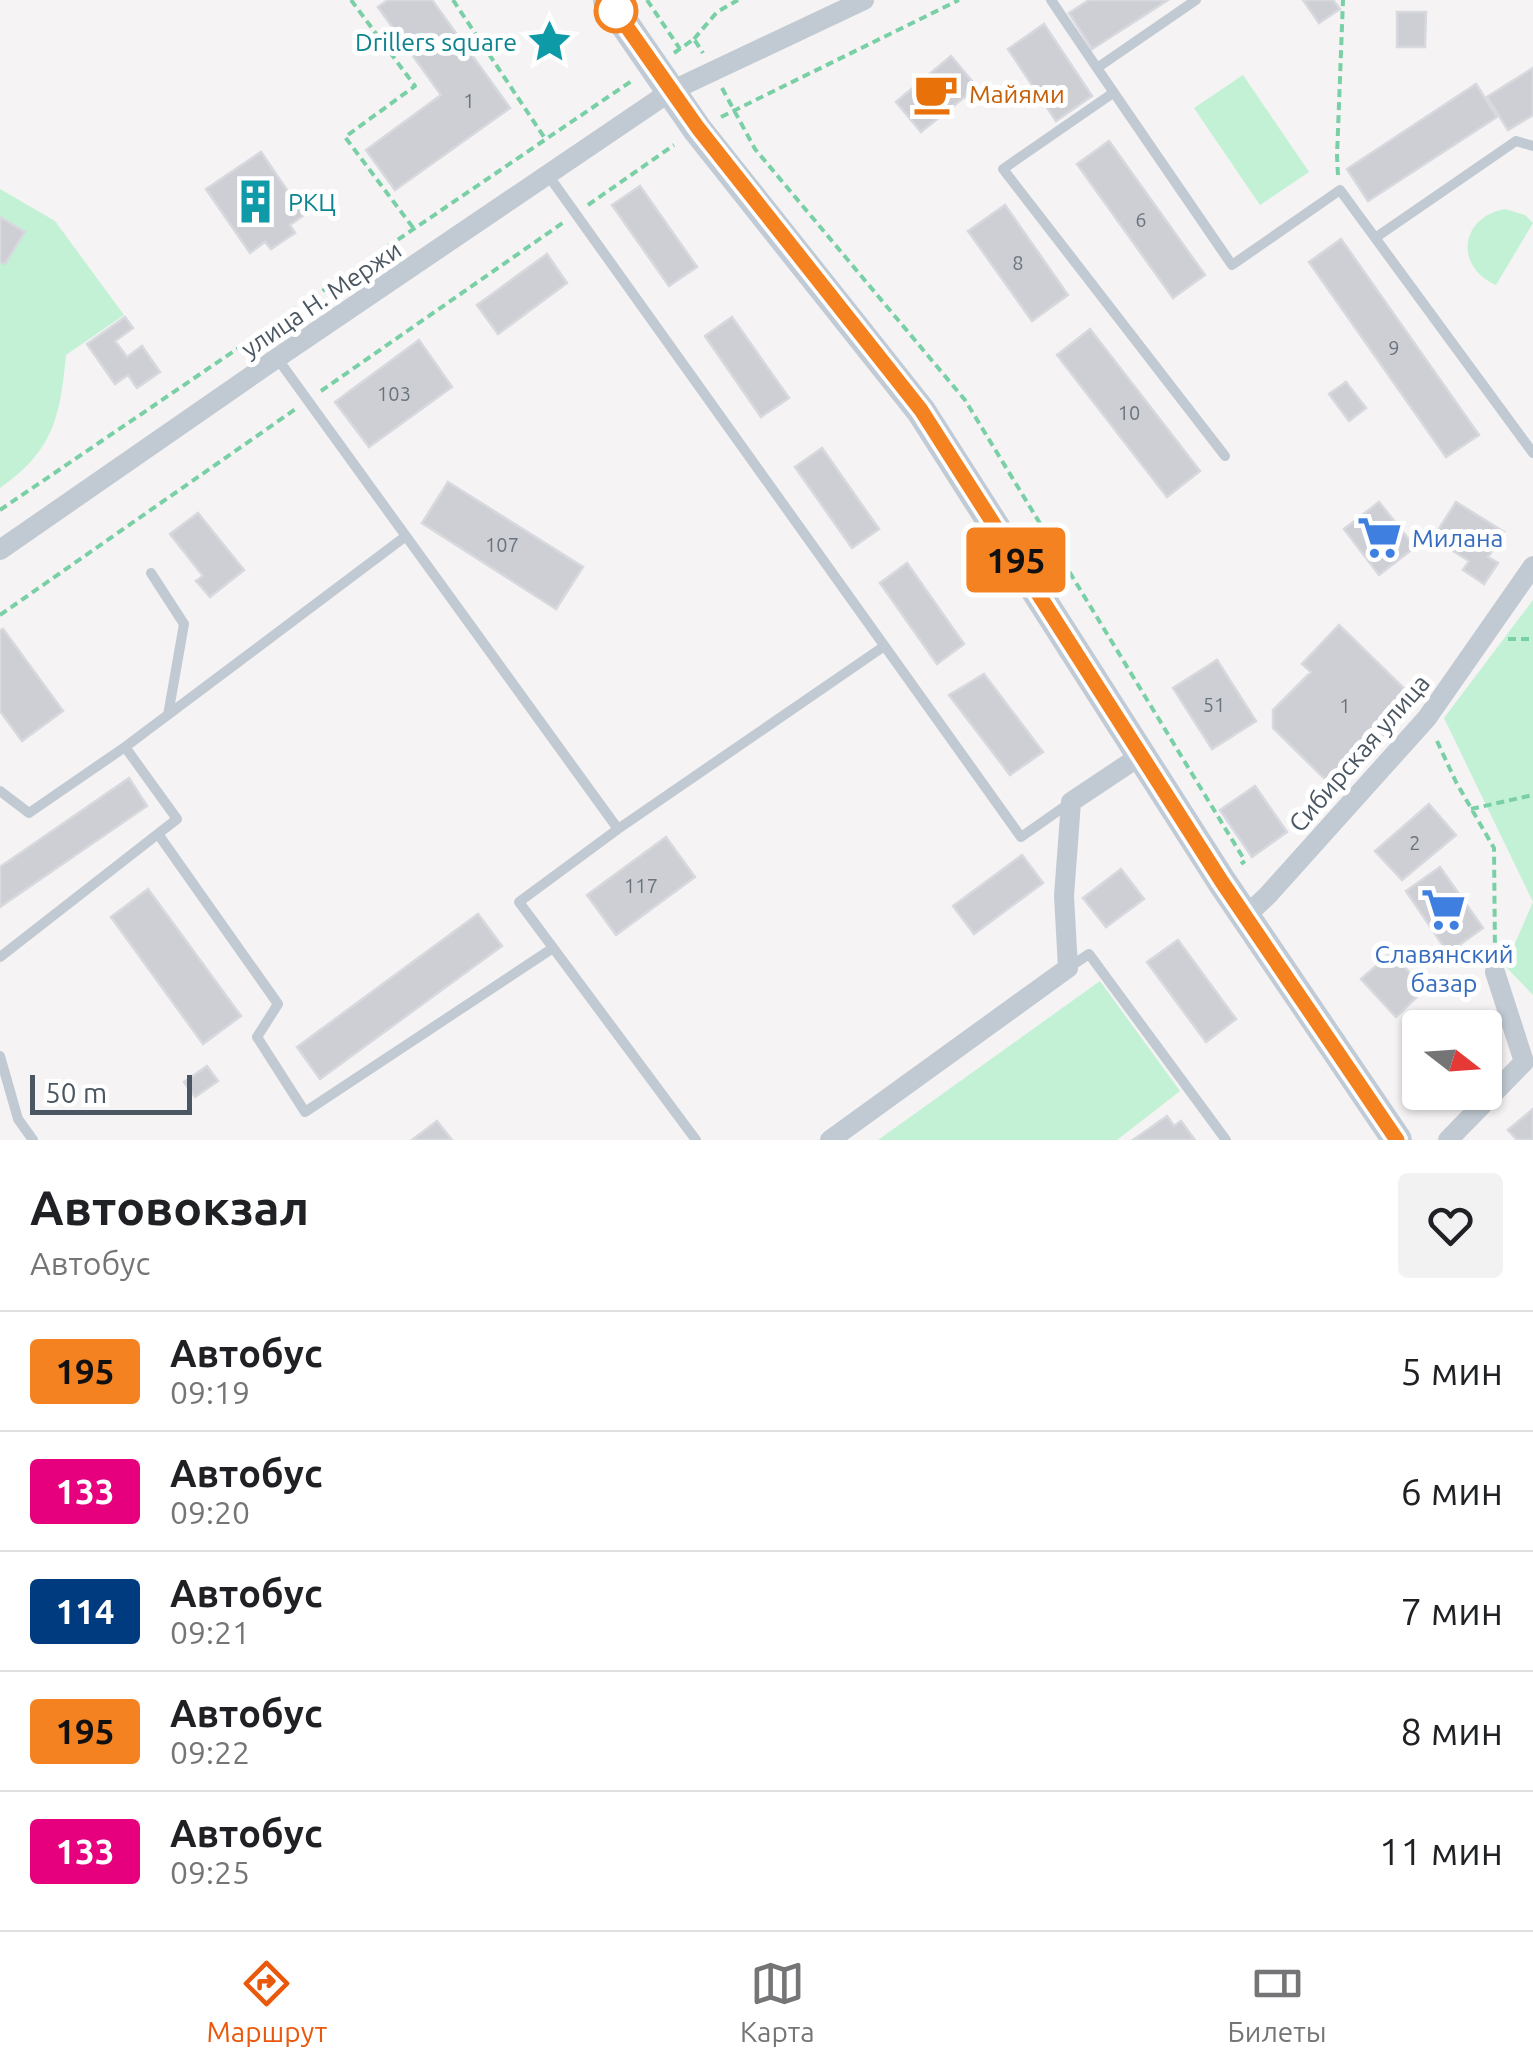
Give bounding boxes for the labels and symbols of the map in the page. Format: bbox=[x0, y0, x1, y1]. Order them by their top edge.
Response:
unlabelled marker bbox=[595, 0, 637, 32]
place icon: Drillers square bbox=[526, 18, 574, 66]
place label: Drillers square bbox=[355, 28, 517, 56]
cafe icon: Майями bbox=[912, 70, 960, 118]
place label: Майями bbox=[969, 80, 1065, 108]
house number: 1 bbox=[463, 89, 475, 112]
building icon: РКЦ bbox=[231, 178, 279, 226]
place label: РКЦ bbox=[288, 188, 336, 216]
house number: 6 bbox=[1135, 208, 1147, 231]
street label: улица Н. Мержи bbox=[236, 235, 406, 363]
house number: 8 bbox=[1012, 251, 1024, 274]
house number: 9 bbox=[1388, 336, 1400, 359]
house number: 103 bbox=[377, 382, 411, 405]
house number: 10 bbox=[1118, 401, 1140, 424]
supermarket icon: Милана bbox=[1355, 514, 1403, 562]
place label: Милана bbox=[1412, 524, 1503, 552]
line badge: 195 bbox=[958, 528, 1074, 592]
house number: 107 bbox=[485, 533, 519, 556]
street label: Сибирская улица bbox=[1283, 669, 1435, 837]
house number: 51 bbox=[1203, 693, 1225, 716]
house number: 1 bbox=[1339, 694, 1351, 717]
house number: 2 bbox=[1409, 831, 1421, 854]
house number: 117 bbox=[624, 874, 658, 897]
supermarket icon: Славянский базар bbox=[1420, 886, 1468, 934]
place label: Славянский базар bbox=[1374, 940, 1514, 997]
north arrow bbox=[1402, 1010, 1502, 1110]
scale bar bbox=[30, 1070, 192, 1114]

